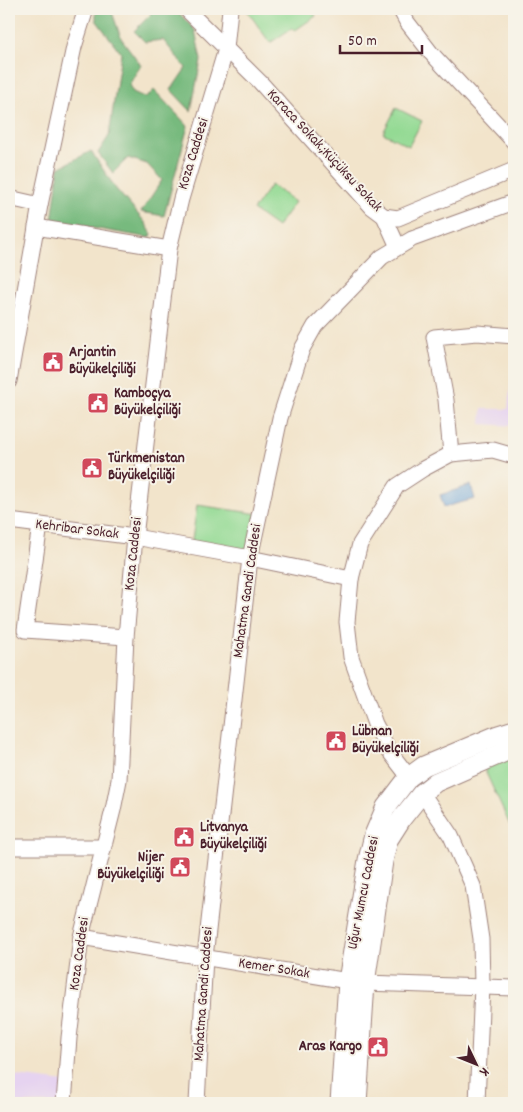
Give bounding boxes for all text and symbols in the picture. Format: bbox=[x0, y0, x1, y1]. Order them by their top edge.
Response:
scale bar bbox=[340, 22, 423, 54]
text: 50 m bbox=[348, 31, 377, 53]
street label: Karaca Sokak.;Küçüksu Sokak bbox=[261, 84, 387, 218]
street label: Koza Caddesi bbox=[173, 115, 215, 193]
place label: Arjantin Büyükelçiliği bbox=[69, 342, 136, 381]
public building icon: Arjantin Büyükelçiliği bbox=[41, 350, 65, 374]
place label: Kamboçya Büyükelçiliği bbox=[114, 383, 181, 422]
public building icon: Kamboçya Büyükelçiliği bbox=[86, 391, 110, 415]
place label: Türkmenistan Büyükelçiliği bbox=[108, 448, 185, 487]
public building icon: Türkmenistan Büyükelçiliği bbox=[80, 456, 104, 480]
street label: Kehribar Sokak bbox=[34, 514, 120, 546]
street label: Koza Caddesi bbox=[119, 516, 149, 592]
street label: Mahatma Gandi Caddesi bbox=[228, 522, 268, 659]
place label: Lübnan Büyükelçiliği bbox=[352, 721, 419, 760]
public building icon: Lübnan Büyükelçiliği bbox=[324, 729, 348, 753]
place label: Litvanya Büyükelçiliği bbox=[200, 817, 267, 856]
public building icon: Litvanya Büyükelçiliği bbox=[172, 825, 196, 849]
street label: Uğur Mumcu Caddesi bbox=[342, 834, 386, 952]
place label: Nijer Büyükelçiliği bbox=[97, 847, 164, 886]
public building icon: Nijer Büyükelçiliği bbox=[168, 855, 192, 879]
street label: Koza Caddesi bbox=[64, 916, 96, 992]
street label: Mahatma Gandi Caddesi bbox=[188, 926, 220, 1062]
street label: Kemer Sokak bbox=[237, 952, 311, 986]
public building icon: Aras Kargo bbox=[366, 1035, 390, 1059]
place label: Aras Kargo bbox=[299, 1036, 362, 1058]
north arrow bbox=[450, 1040, 500, 1090]
text: K bbox=[474, 1062, 494, 1081]

